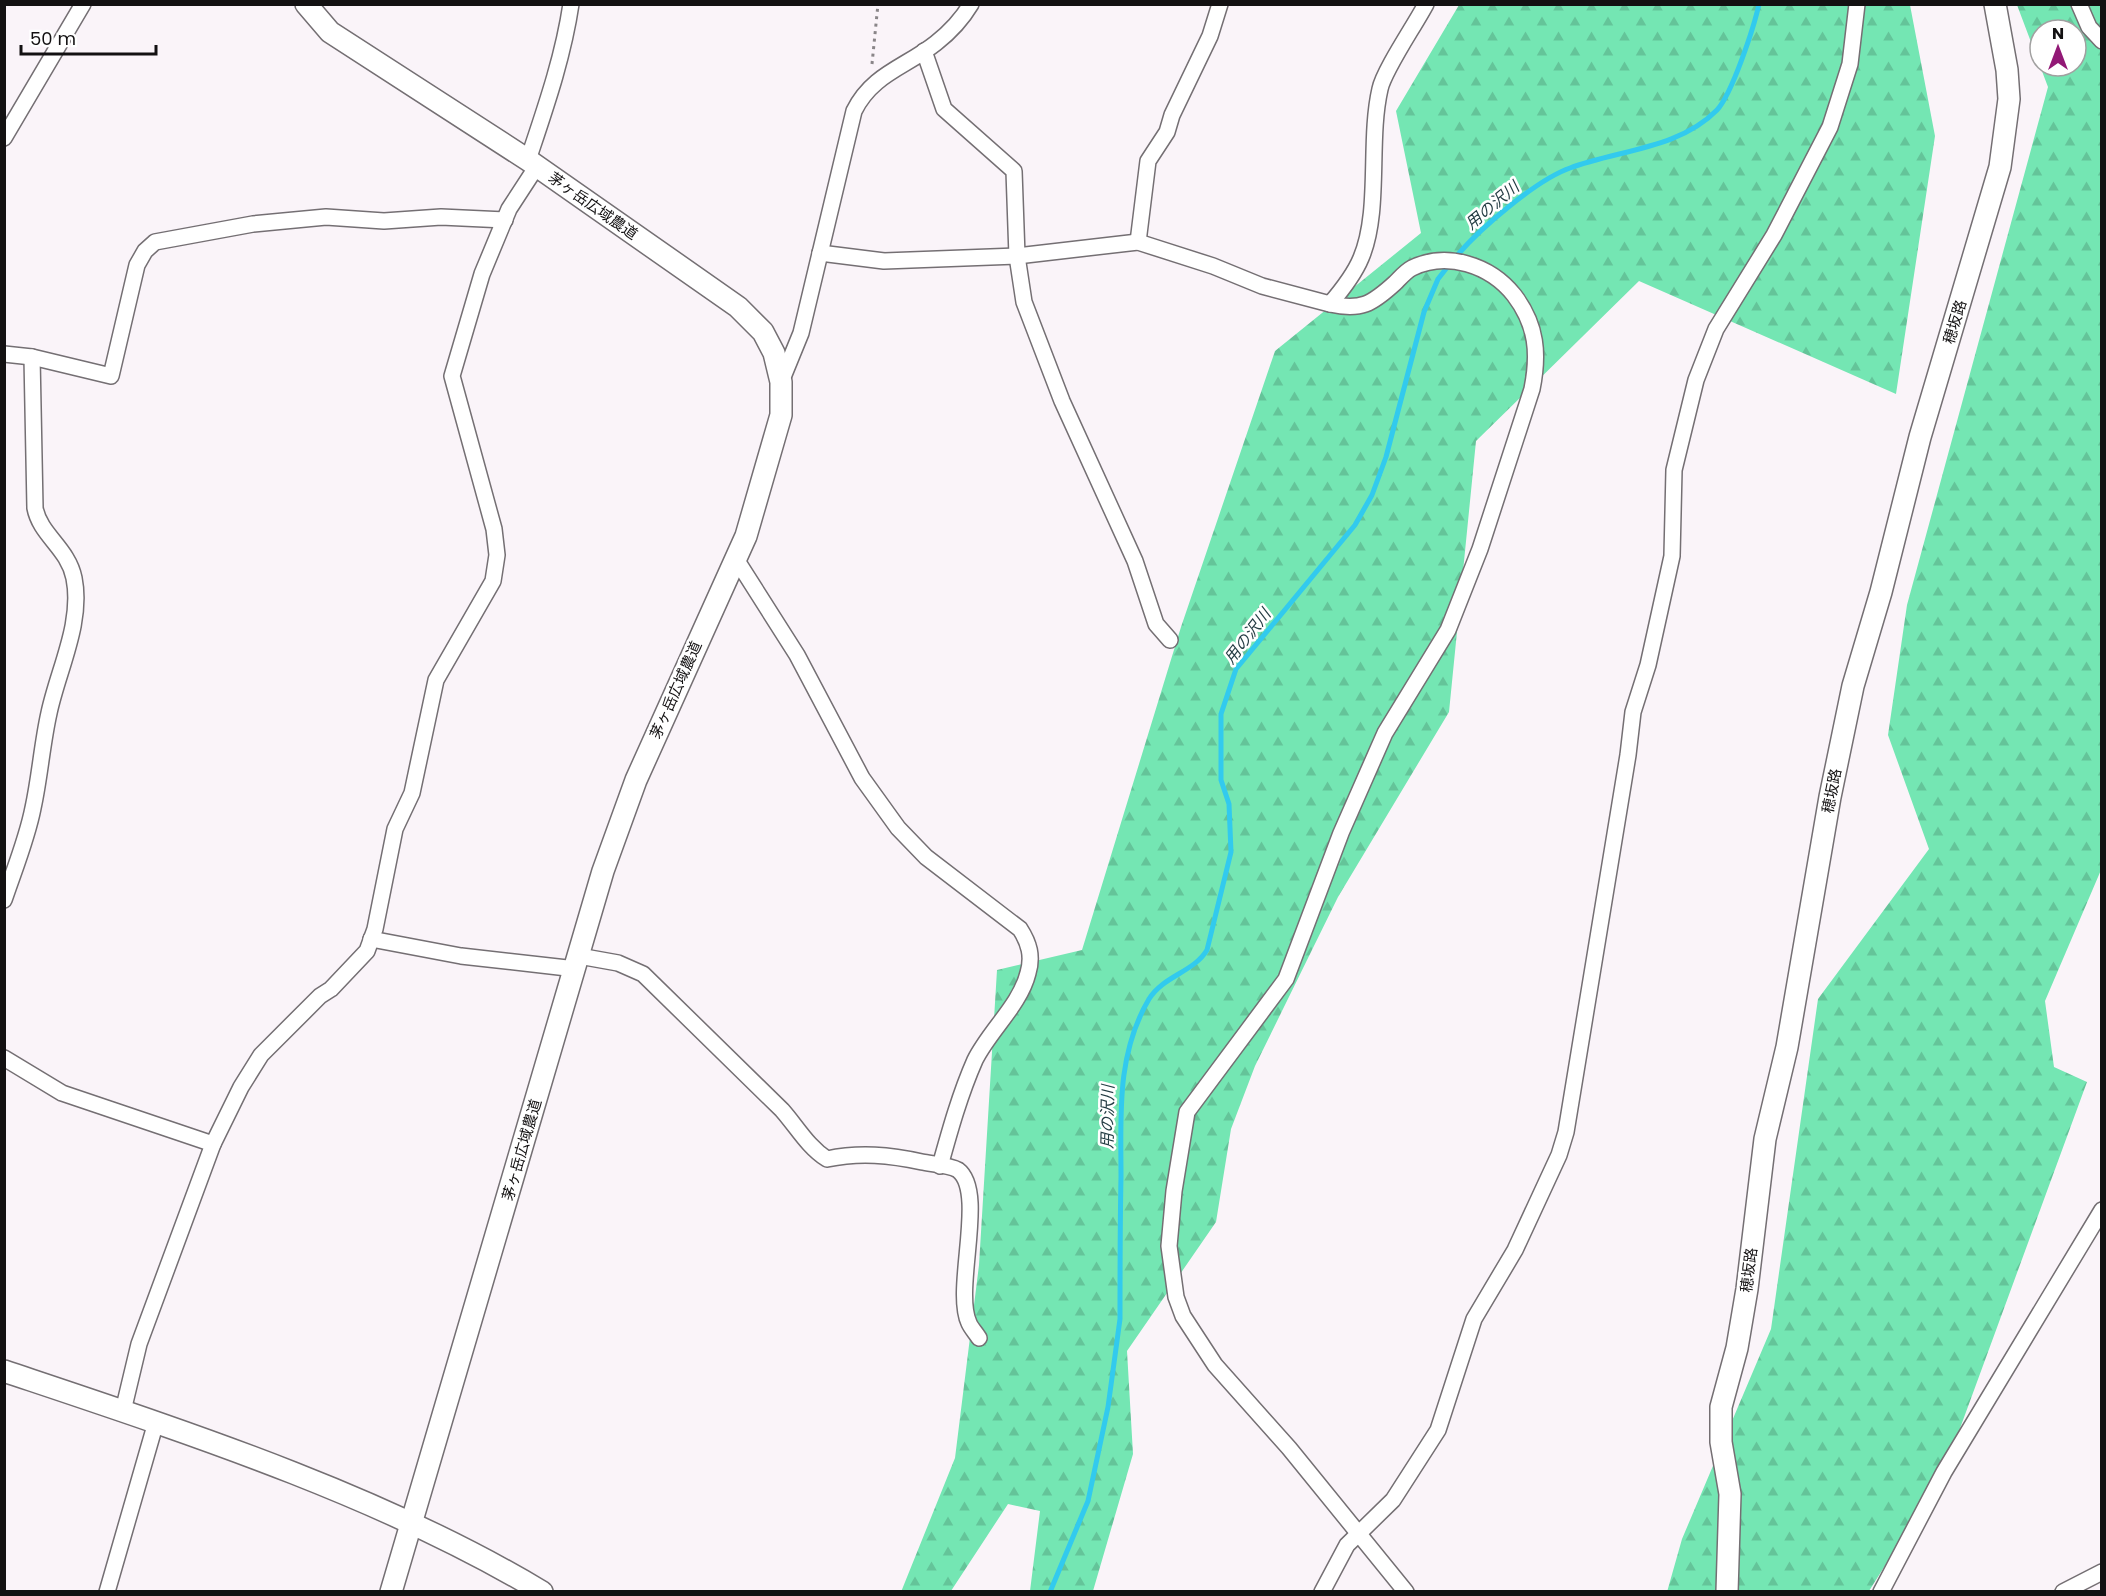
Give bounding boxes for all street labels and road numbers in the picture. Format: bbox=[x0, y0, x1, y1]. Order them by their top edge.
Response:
street label: 茅ヶ岳広域農道 bbox=[544, 167, 642, 244]
street label: 穂坂路 bbox=[1938, 297, 1971, 346]
street label: 茅ヶ岳広域農道 bbox=[645, 638, 706, 742]
street label: 穂坂路 bbox=[1817, 767, 1846, 815]
street label: 茅ヶ岳広域農道 bbox=[497, 1096, 546, 1203]
street label: 穂坂路 bbox=[1735, 1246, 1762, 1294]

